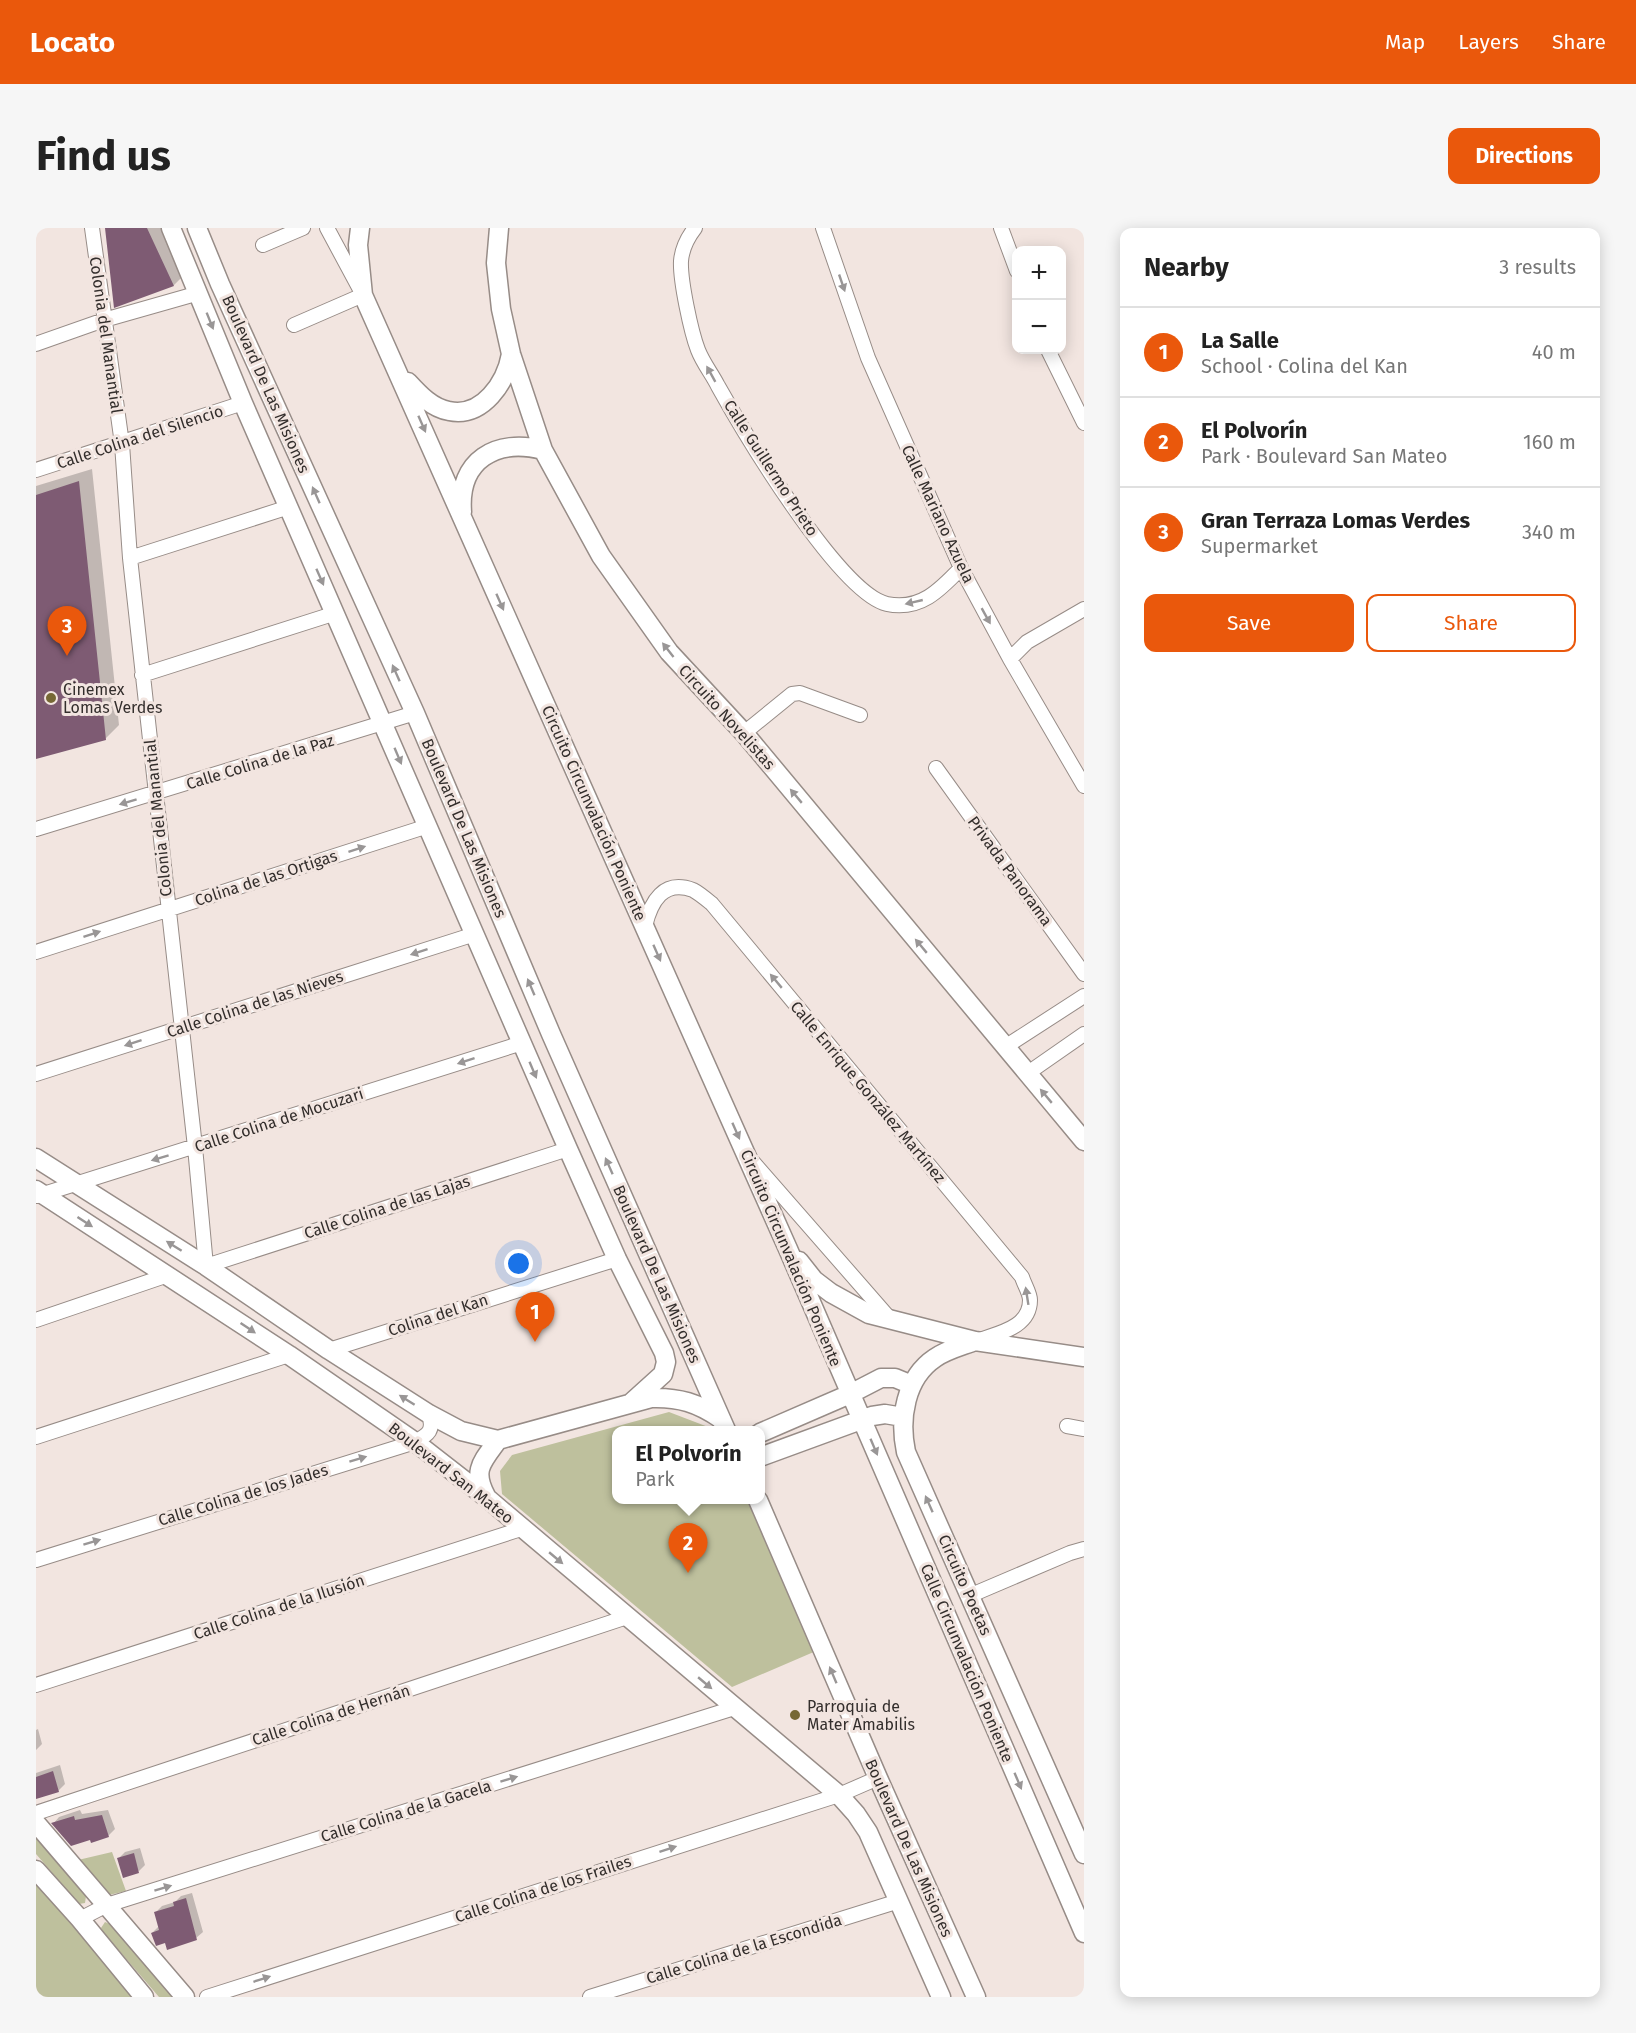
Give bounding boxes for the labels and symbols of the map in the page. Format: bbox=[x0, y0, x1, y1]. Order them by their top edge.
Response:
street label: Colonia del Manantial bbox=[86, 255, 126, 415]
one-way arrow bbox=[837, 274, 847, 292]
street label: Boulevard De Las Misiones bbox=[218, 292, 314, 476]
one-way arrow bbox=[205, 312, 215, 330]
one-way arrow bbox=[706, 365, 716, 382]
street label: Calle Guillermo Prieto bbox=[720, 396, 822, 540]
street label: Calle Colina del Silencio bbox=[54, 401, 226, 473]
one-way arrow bbox=[417, 415, 427, 433]
street label: Calle Mariano Azuela bbox=[898, 442, 978, 586]
one-way arrow bbox=[311, 486, 321, 504]
one-way arrow bbox=[316, 568, 325, 586]
one-way arrow bbox=[496, 594, 505, 611]
one-way arrow bbox=[905, 597, 924, 607]
pin: 3 bbox=[48, 606, 87, 656]
one-way arrow bbox=[981, 608, 991, 625]
one-way arrow bbox=[663, 642, 675, 657]
street label: Circuito Novelistas bbox=[675, 661, 779, 773]
one-way arrow bbox=[392, 664, 401, 681]
place label: Cinemex Lomas Verdes bbox=[63, 680, 163, 717]
marker: Cinemex Lomas Verdes bbox=[44, 691, 58, 705]
street label: Circuito Circunvalación Poniente bbox=[538, 702, 650, 924]
street label: Calle Colina de la Paz bbox=[184, 731, 336, 793]
street label: Boulevard De Las Misiones bbox=[418, 736, 510, 920]
street label: Colonia del Manantial bbox=[140, 738, 176, 898]
one-way arrow bbox=[393, 747, 403, 765]
one-way arrow bbox=[790, 788, 803, 804]
one-way arrow bbox=[119, 798, 137, 807]
street label: Privada Panorama bbox=[964, 812, 1056, 930]
one-way arrow bbox=[348, 844, 366, 853]
street label: Colina de las Ortigas bbox=[192, 846, 340, 910]
one-way arrow bbox=[83, 929, 101, 939]
one-way arrow bbox=[915, 938, 928, 954]
one-way arrow bbox=[652, 944, 662, 962]
one-way arrow bbox=[410, 948, 428, 957]
street label: Calle Colina de las Nieves bbox=[164, 966, 346, 1042]
one-way arrow bbox=[770, 974, 783, 989]
one-way arrow bbox=[526, 978, 535, 996]
street label: Calle Enrique González Martínez bbox=[786, 997, 950, 1187]
one-way arrow bbox=[124, 1039, 142, 1048]
one-way arrow bbox=[457, 1057, 475, 1066]
one-way arrow bbox=[528, 1061, 538, 1079]
street label: Calle Colina de Mocuzari bbox=[192, 1084, 366, 1156]
one-way arrow bbox=[1040, 1088, 1053, 1104]
one-way arrow bbox=[731, 1123, 740, 1140]
street label: Circuito Circunvalación Poniente bbox=[737, 1147, 845, 1369]
one-way arrow bbox=[151, 1154, 169, 1163]
one-way arrow bbox=[604, 1156, 614, 1174]
street label: Calle Colina de las Lajas bbox=[302, 1171, 472, 1243]
street label: Boulevard De Las Misiones bbox=[609, 1182, 705, 1366]
one-way arrow bbox=[77, 1216, 93, 1227]
one-way arrow bbox=[166, 1241, 182, 1252]
your location bbox=[504, 1249, 533, 1278]
one-way arrow bbox=[1022, 1286, 1031, 1305]
street label: Colina del Kan bbox=[386, 1290, 490, 1340]
pin: 1 bbox=[516, 1292, 554, 1342]
one-way arrow bbox=[240, 1322, 256, 1334]
one-way arrow bbox=[399, 1394, 415, 1406]
street label: Boulevard San Mateo bbox=[385, 1418, 517, 1528]
one-way arrow bbox=[869, 1439, 879, 1457]
one-way arrow bbox=[349, 1454, 367, 1463]
street label: Calle Colina de los Jades bbox=[156, 1460, 330, 1530]
one-way arrow bbox=[924, 1494, 934, 1512]
pin: 2 bbox=[668, 1524, 708, 1573]
street label: Circuito Poetas bbox=[934, 1532, 996, 1638]
one-way arrow bbox=[83, 1537, 101, 1546]
one-way arrow bbox=[548, 1551, 564, 1564]
street label: Calle Circunvalación Poniente bbox=[916, 1561, 1018, 1765]
street label: Calle Colina de la Ilusión bbox=[191, 1570, 367, 1644]
one-way arrow bbox=[828, 1665, 838, 1683]
one-way arrow bbox=[697, 1677, 713, 1690]
street label: Calle Colina de Hernán bbox=[250, 1680, 412, 1750]
place label: Parroquia de Mater Amabilis bbox=[807, 1697, 915, 1734]
marker: Parroquia de Mater Amabilis bbox=[788, 1708, 802, 1722]
street label: Boulevard De Las Misiones bbox=[861, 1756, 957, 1940]
one-way arrow bbox=[1013, 1772, 1023, 1790]
one-way arrow bbox=[500, 1774, 518, 1783]
street label: Calle Colina de la Gacela bbox=[318, 1776, 494, 1846]
one-way arrow bbox=[659, 1844, 677, 1854]
street label: Calle Colina de los Frailes bbox=[452, 1851, 634, 1927]
one-way arrow bbox=[154, 1883, 172, 1892]
street label: Calle Colina de la Escondida bbox=[644, 1910, 844, 1988]
one-way arrow bbox=[253, 1974, 271, 1983]

